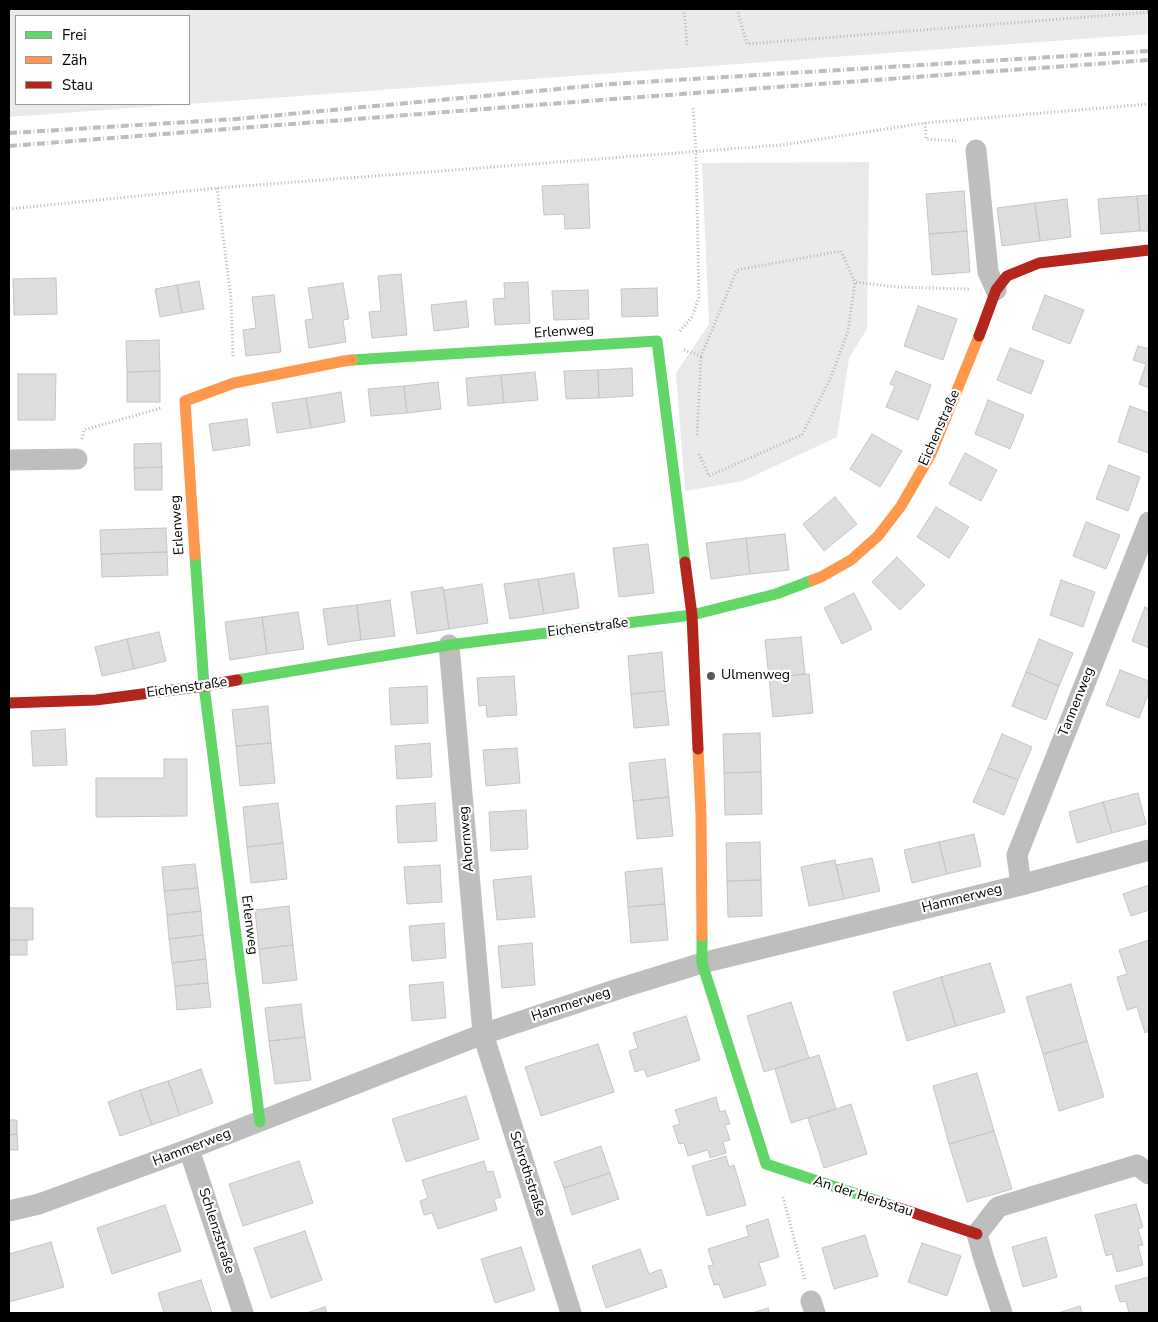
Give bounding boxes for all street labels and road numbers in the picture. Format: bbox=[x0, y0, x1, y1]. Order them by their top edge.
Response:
street label: Erlenweg bbox=[534, 322, 594, 342]
street label: Eichenstraße bbox=[916, 387, 964, 469]
street label: Erlenweg bbox=[168, 495, 188, 555]
street label: Eichenstraße bbox=[547, 615, 629, 641]
street label: Tannenweg bbox=[1055, 665, 1099, 739]
street label: Eichenstraße bbox=[146, 674, 228, 702]
street label: Ahornweg bbox=[456, 805, 478, 873]
street label: Hammerweg bbox=[920, 881, 1004, 917]
street label: Erlenweg bbox=[237, 894, 261, 956]
street label: Hammerweg bbox=[529, 984, 613, 1026]
street label: Hammerweg bbox=[151, 1125, 233, 1171]
street label: Schrothstraße bbox=[505, 1129, 549, 1219]
street label: An der Herbstau bbox=[811, 1173, 915, 1221]
street label: Schlenzstraße bbox=[194, 1186, 238, 1276]

